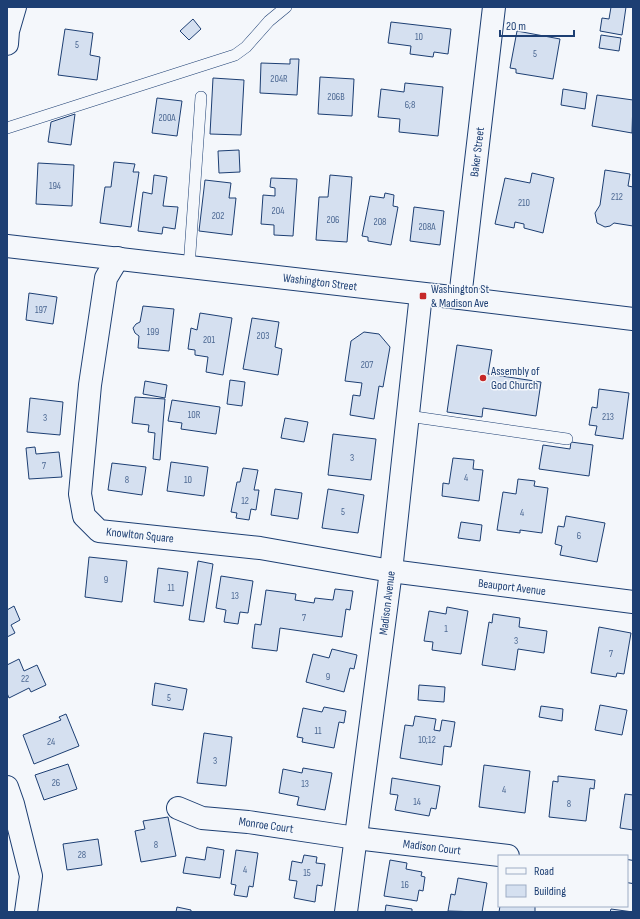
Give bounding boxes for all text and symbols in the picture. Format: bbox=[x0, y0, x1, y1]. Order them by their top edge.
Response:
scale bar bbox=[500, 12, 574, 38]
text: 20 m bbox=[506, 19, 526, 34]
house number: 10 bbox=[415, 31, 423, 43]
house number: 5 bbox=[75, 39, 79, 51]
house number: 5 bbox=[533, 48, 537, 60]
house number: 204R bbox=[270, 73, 288, 85]
house number: 206B bbox=[327, 91, 345, 103]
house number: 6;8 bbox=[405, 99, 415, 111]
house number: 200A bbox=[158, 112, 176, 124]
street label: Baker Street bbox=[467, 126, 488, 178]
house number: 194 bbox=[49, 180, 61, 192]
house number: 212 bbox=[611, 191, 623, 203]
house number: 210 bbox=[518, 197, 530, 209]
house number: 204 bbox=[272, 205, 284, 217]
house number: 202 bbox=[212, 210, 224, 222]
house number: 206 bbox=[327, 214, 339, 226]
house number: 208 bbox=[374, 216, 386, 228]
house number: 208A bbox=[418, 221, 436, 233]
street label: Washington Street bbox=[282, 271, 358, 295]
place label: Washington St & Madison Ave bbox=[431, 282, 489, 311]
marker: Washington St & Madison Ave bbox=[418, 291, 428, 301]
house number: 197 bbox=[35, 304, 47, 316]
house number: 199 bbox=[147, 326, 159, 338]
house number: 203 bbox=[257, 330, 269, 342]
house number: 201 bbox=[203, 334, 216, 346]
house number: 207 bbox=[361, 359, 373, 371]
place label: Assembly of God Church bbox=[490, 364, 540, 393]
marker: Assembly of God Church bbox=[478, 373, 488, 383]
house number: 10R bbox=[188, 409, 201, 421]
house number: 213 bbox=[602, 411, 614, 423]
house number: 3 bbox=[43, 412, 47, 424]
house number: 3 bbox=[350, 452, 354, 464]
house number: 7 bbox=[42, 460, 46, 472]
house number: 4 bbox=[464, 472, 468, 484]
house number: 8 bbox=[125, 474, 129, 486]
house number: 10 bbox=[184, 474, 192, 486]
house number: 12 bbox=[241, 495, 249, 507]
house number: 5 bbox=[341, 506, 345, 518]
house number: 4 bbox=[520, 507, 524, 519]
street label: Knowlton Square bbox=[105, 524, 175, 547]
house number: 6 bbox=[577, 530, 581, 542]
street label: Madison Avenue bbox=[376, 570, 399, 636]
house number: 9 bbox=[104, 574, 108, 586]
street label: Beauport Avenue bbox=[477, 576, 547, 599]
house number: 11 bbox=[168, 582, 175, 594]
house number: 13 bbox=[231, 590, 239, 602]
house number: 7 bbox=[302, 612, 306, 624]
house number: 1 bbox=[444, 623, 448, 635]
house number: 3 bbox=[514, 635, 518, 647]
house number: 7 bbox=[609, 648, 613, 660]
house number: 9 bbox=[326, 671, 330, 683]
house number: 22 bbox=[21, 673, 29, 685]
house number: 5 bbox=[167, 692, 171, 704]
house number: 11 bbox=[315, 725, 322, 737]
house number: 10;12 bbox=[418, 734, 436, 746]
house number: 24 bbox=[47, 736, 55, 748]
house number: 3 bbox=[213, 755, 217, 767]
house number: 26 bbox=[52, 777, 60, 789]
house number: 13 bbox=[301, 778, 309, 790]
house number: 4 bbox=[502, 784, 506, 796]
house number: 14 bbox=[413, 796, 421, 808]
house number: 8 bbox=[567, 798, 571, 810]
street label: Monroe Court bbox=[238, 814, 295, 837]
street label: Madison Court bbox=[402, 837, 462, 859]
house number: 8 bbox=[154, 839, 158, 851]
house number: 28 bbox=[78, 849, 86, 861]
legend bbox=[498, 855, 628, 907]
house number: 4 bbox=[243, 864, 247, 876]
text: Road bbox=[534, 864, 554, 879]
house number: 15 bbox=[303, 867, 311, 879]
house number: 16 bbox=[401, 879, 409, 891]
text: Building bbox=[534, 884, 566, 899]

